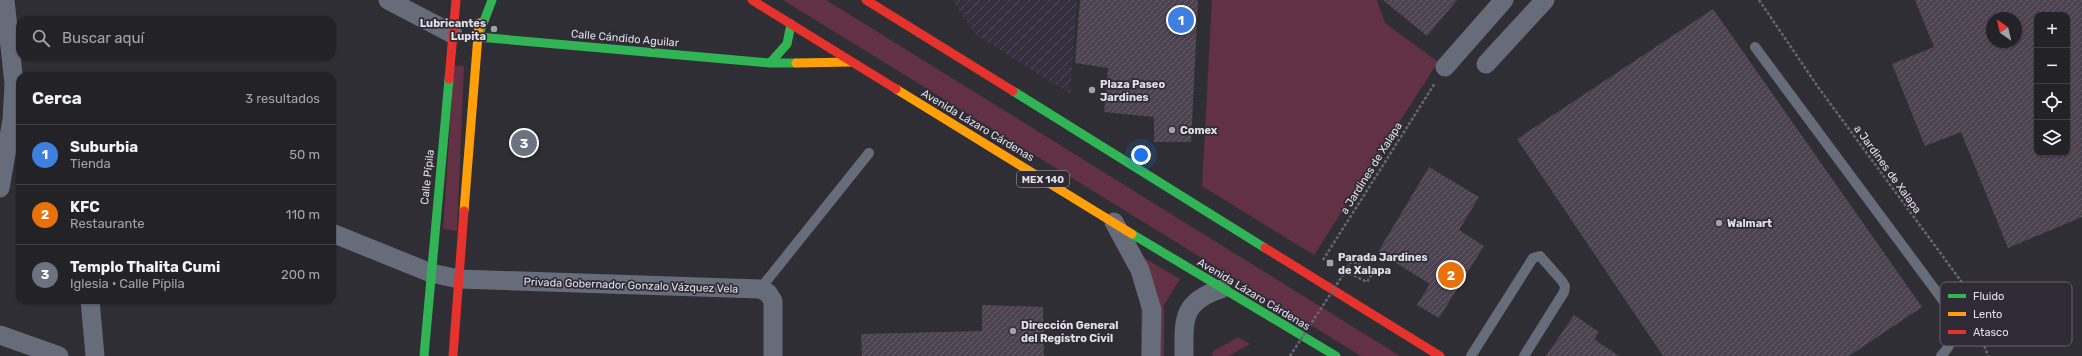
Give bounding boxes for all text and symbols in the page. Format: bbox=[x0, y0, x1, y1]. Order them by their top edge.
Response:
pin: 1 bbox=[1168, 5, 1194, 35]
north arrow bbox=[1986, 12, 2022, 48]
map controls bbox=[2034, 12, 2070, 156]
button: + bbox=[2034, 12, 2070, 48]
search box bbox=[16, 16, 336, 60]
place label: Lubricantes Lupita bbox=[420, 17, 486, 43]
marker: Lubricantes Lupita bbox=[489, 24, 499, 34]
icon: search bbox=[30, 27, 52, 49]
street label: Calle Cándido Aguilar bbox=[570, 27, 680, 50]
text: Buscar aquí bbox=[62, 29, 144, 47]
button: − bbox=[2034, 48, 2070, 84]
place label: Plaza Paseo Jardines bbox=[1100, 78, 1165, 104]
button: locate bbox=[2034, 84, 2070, 120]
marker: Plaza Paseo Jardines bbox=[1087, 85, 1097, 95]
street label: Avenida Lázaro Cárdenas bbox=[919, 87, 1037, 164]
text: Cerca bbox=[32, 88, 82, 108]
text: 3 resultados bbox=[245, 91, 320, 106]
street label: a Jardines de Xalapa bbox=[1338, 120, 1405, 217]
button: layers bbox=[2034, 120, 2070, 156]
street label: a Jardines de Xalapa bbox=[1851, 123, 1924, 216]
place label: Comex bbox=[1180, 124, 1218, 137]
marker: Comex bbox=[1167, 125, 1177, 135]
pin: 3 bbox=[511, 128, 537, 158]
text: Suburbia bbox=[70, 138, 138, 156]
your location bbox=[1131, 145, 1151, 165]
text: 1 bbox=[42, 147, 48, 162]
text: 50 m bbox=[289, 147, 320, 162]
street label: Calle Pípila bbox=[418, 149, 437, 205]
text: Tienda bbox=[70, 156, 111, 171]
road number: MEX 140 bbox=[1017, 171, 1069, 187]
text: KFC bbox=[70, 198, 100, 216]
text: 2 bbox=[41, 207, 49, 222]
text: 110 m bbox=[286, 207, 320, 222]
text: Restaurante bbox=[70, 216, 145, 231]
place label: Walmart bbox=[1727, 217, 1772, 230]
marker: Walmart bbox=[1714, 218, 1724, 228]
place label: Parada Jardines de Xalapa bbox=[1338, 251, 1428, 277]
street label: Avenida Lázaro Cárdenas bbox=[1195, 256, 1313, 333]
text: Templo Thalita Cumi bbox=[70, 258, 220, 276]
marker: Parada Jardines de Xalapa bbox=[1325, 258, 1335, 268]
pin: 2 bbox=[1438, 260, 1464, 290]
text: 3 bbox=[41, 267, 49, 282]
text: 200 m bbox=[281, 267, 320, 282]
street label: Privada Gobernador Gonzalo Vázquez Vela bbox=[523, 275, 738, 296]
text: Iglesia · Calle Pípila bbox=[70, 276, 185, 291]
legend bbox=[1940, 282, 2072, 346]
text: Fluido bbox=[1973, 290, 2004, 303]
text: Lento bbox=[1973, 308, 2002, 321]
place label: Dirección General del Registro Civil bbox=[1021, 319, 1118, 345]
marker: Dirección General del Registro Civil bbox=[1008, 326, 1018, 336]
text: Atasco bbox=[1973, 326, 2008, 339]

